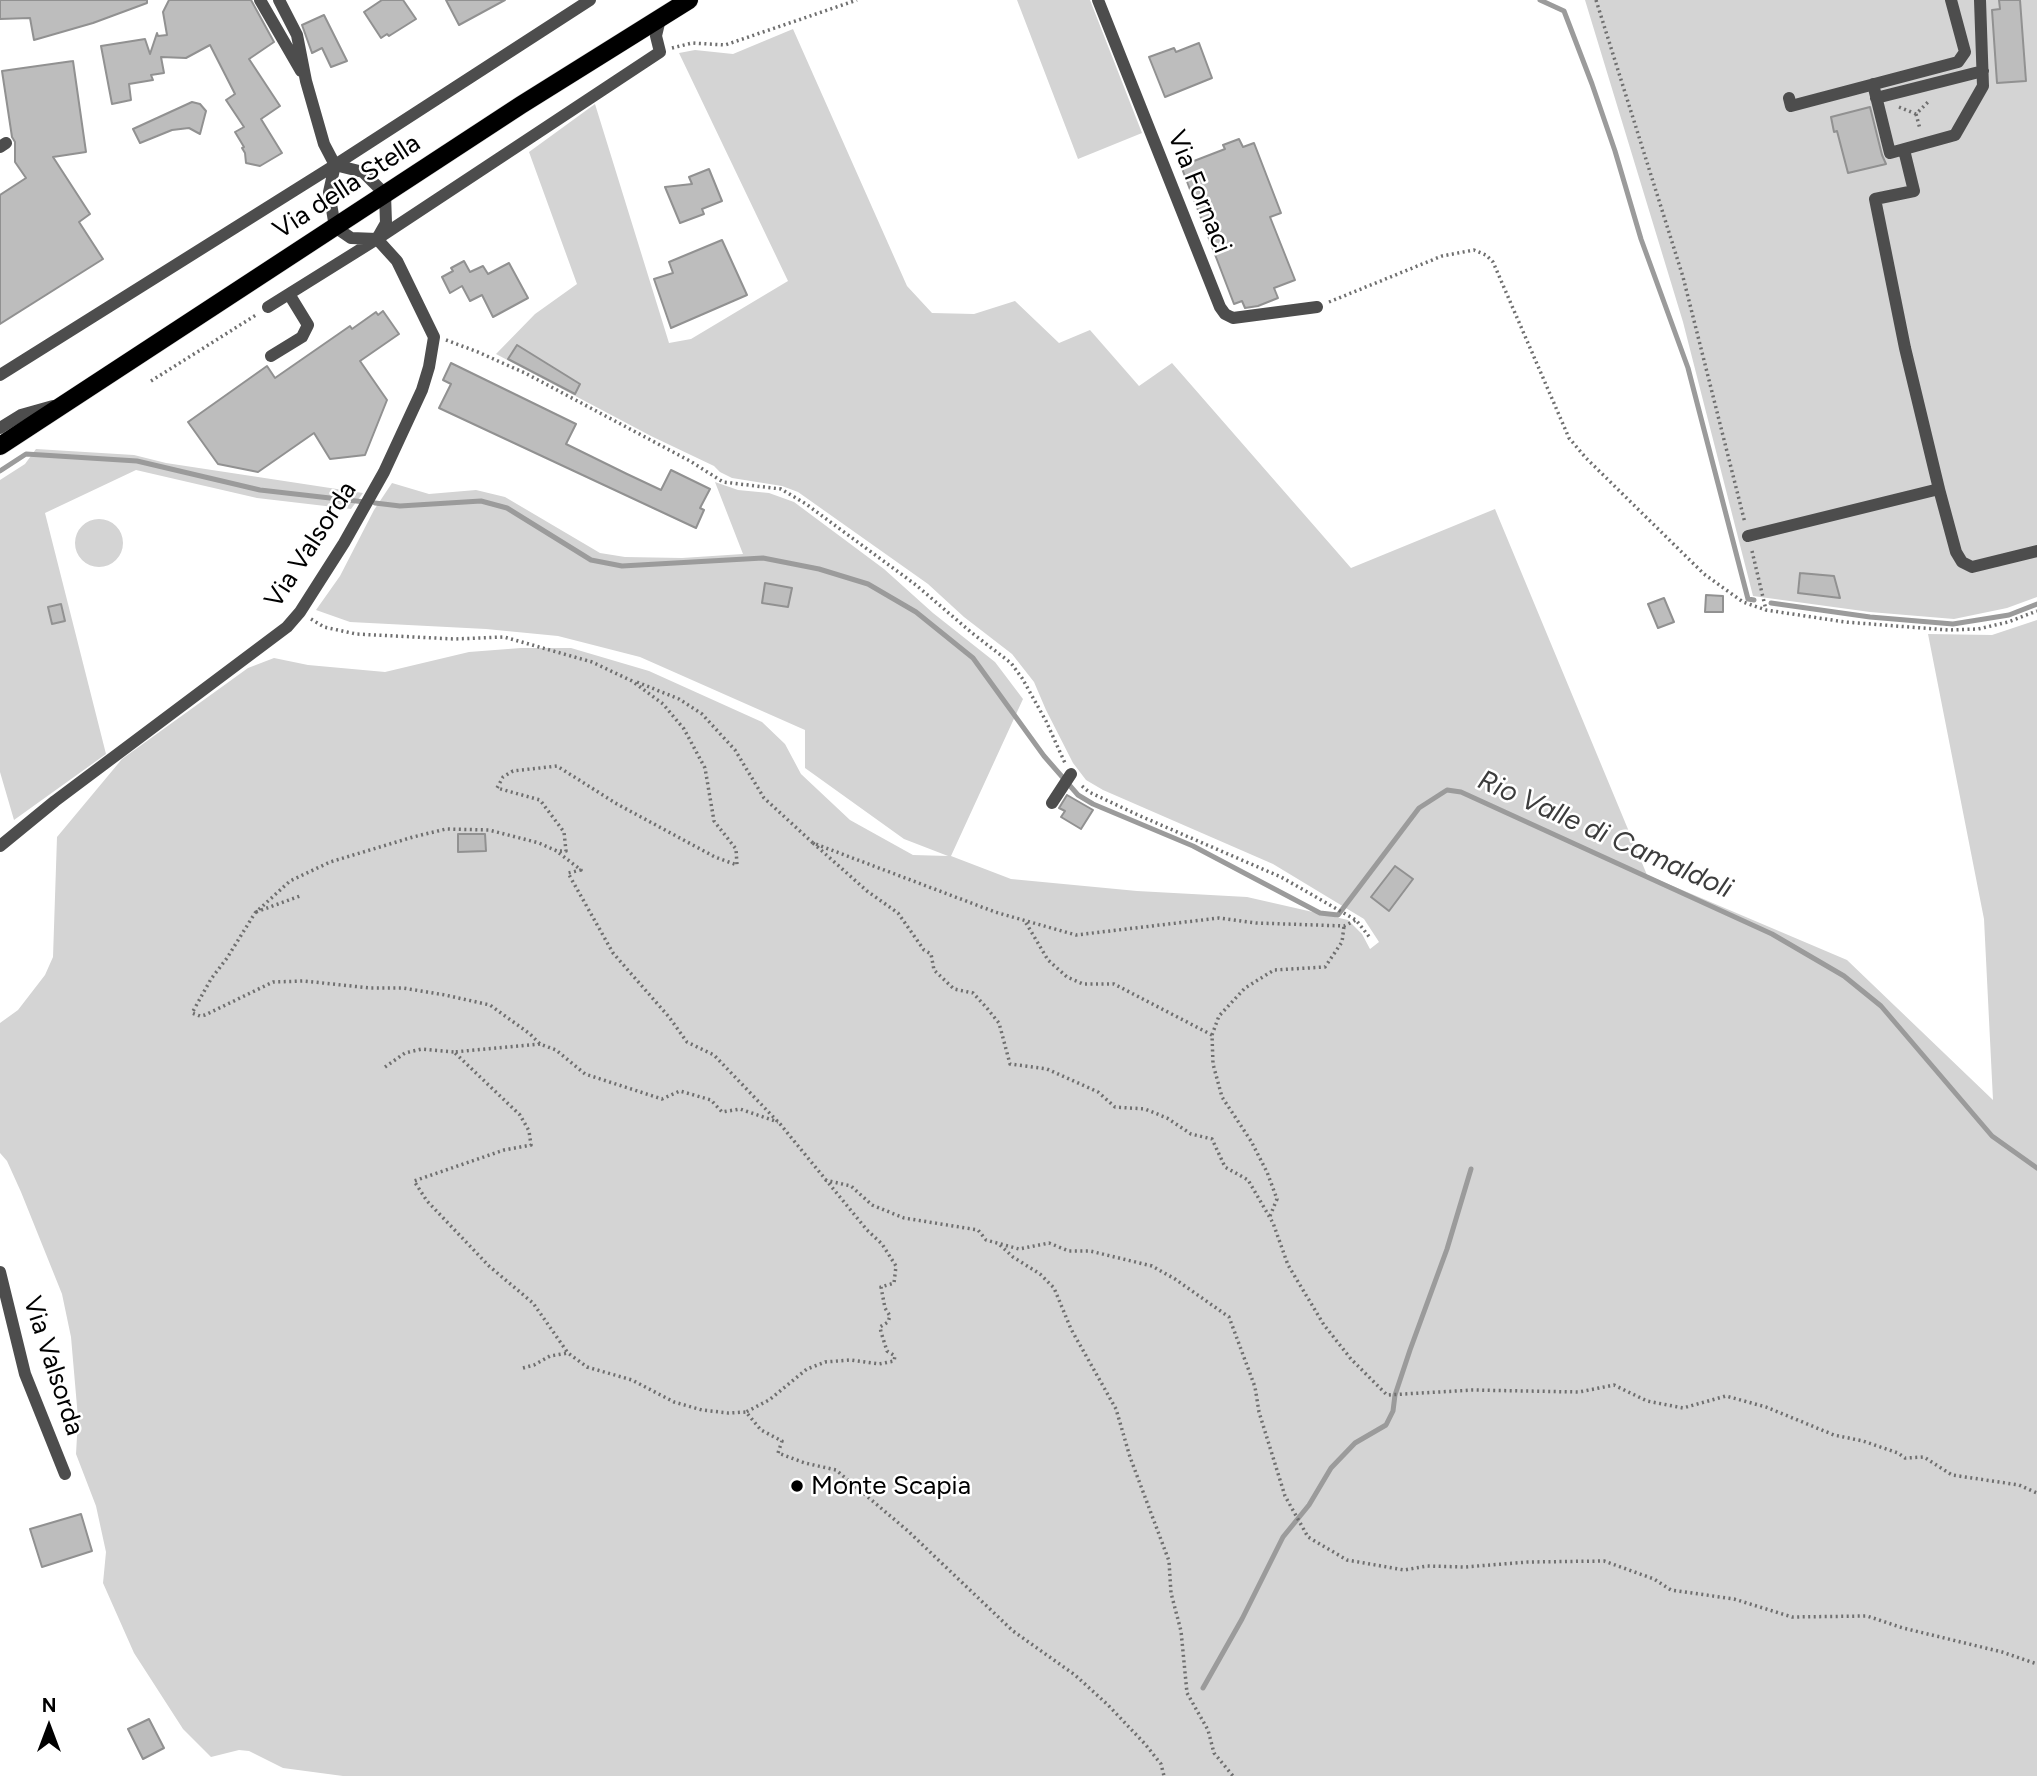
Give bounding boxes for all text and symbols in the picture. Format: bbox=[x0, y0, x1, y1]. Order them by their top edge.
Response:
street label: Via Fornaci bbox=[1160, 126, 1238, 258]
street label: Via della Stella bbox=[268, 128, 426, 246]
street label: Via Valsorda bbox=[259, 476, 363, 614]
water label: Rio Valle di Camaldoli bbox=[1473, 764, 1737, 906]
street label: Via Valsorda bbox=[16, 1293, 90, 1439]
place label: Monte Scapia bbox=[811, 1470, 971, 1502]
marker: Monte Scapia bbox=[789, 1478, 805, 1494]
north arrow bbox=[14, 1692, 84, 1762]
text: N bbox=[42, 1694, 56, 1717]

